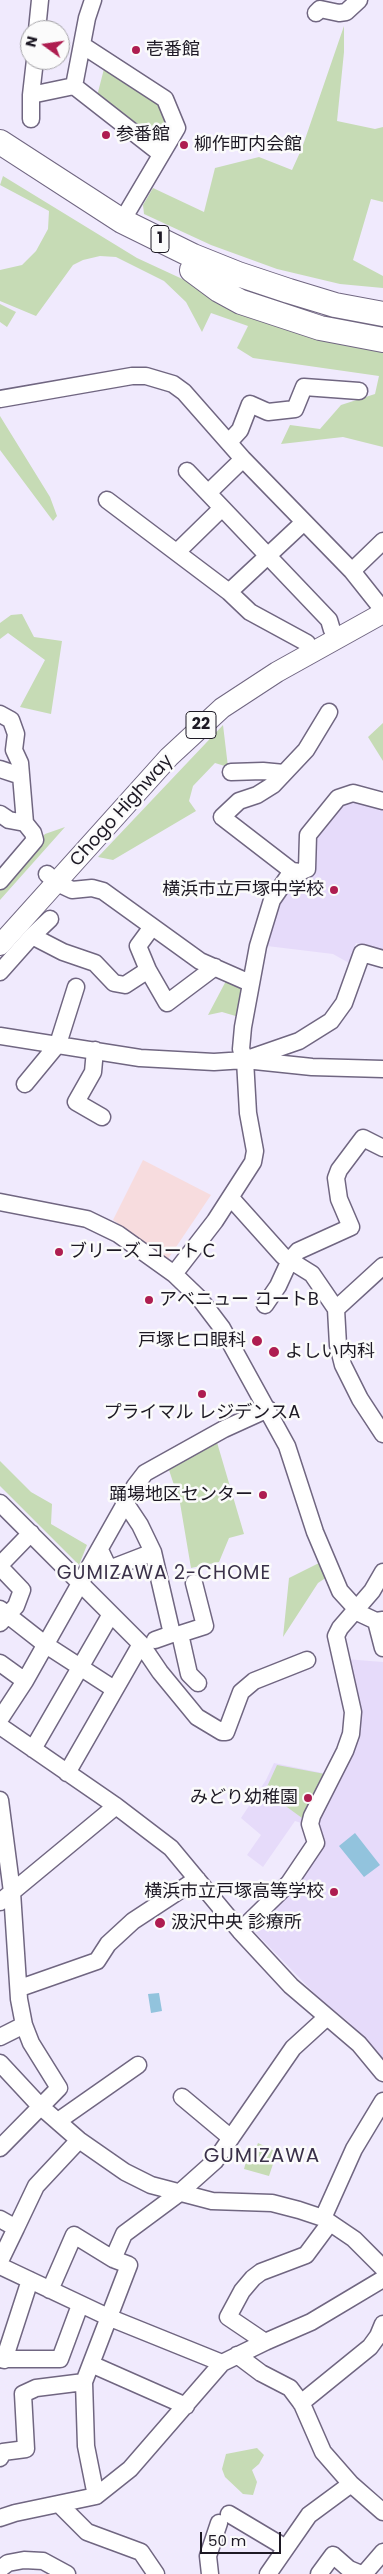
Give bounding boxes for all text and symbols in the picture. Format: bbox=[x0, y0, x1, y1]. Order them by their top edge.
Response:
north arrow bbox=[20, 20, 70, 70]
text: N bbox=[20, 34, 42, 49]
place label: 壱番館 bbox=[146, 39, 200, 61]
marker: 壱番館 bbox=[130, 44, 142, 56]
place label: 参番館 bbox=[116, 124, 170, 146]
marker: 参番館 bbox=[100, 129, 112, 141]
place label: 柳作町内会館 bbox=[194, 134, 302, 156]
marker: 柳作町内会館 bbox=[178, 139, 190, 151]
road number: 1 bbox=[151, 225, 169, 252]
road number: 22 bbox=[186, 712, 216, 738]
street label: Chogo Highway bbox=[66, 751, 178, 871]
place label: 横浜市立戸塚中学校 bbox=[162, 879, 324, 901]
marker: 横浜市立戸塚中学校 bbox=[328, 884, 340, 896]
place label: ブリーズ コートＣ bbox=[69, 1241, 218, 1263]
marker: ブリーズ コートＣ bbox=[53, 1246, 65, 1258]
place label: アベニュー コートB bbox=[159, 1289, 319, 1311]
marker: アベニュー コートB bbox=[143, 1294, 155, 1306]
place label: 戸塚ヒロ眼科 bbox=[138, 1330, 246, 1352]
marker: 戸塚ヒロ眼科 bbox=[250, 1334, 264, 1348]
place label: よしい内科 bbox=[285, 1341, 375, 1363]
marker: よしい内科 bbox=[267, 1345, 281, 1359]
marker: プライマル レジデンスA bbox=[196, 1388, 208, 1400]
place label: プライマル レジデンスA bbox=[104, 1402, 300, 1424]
place label: 踊場地区センター bbox=[109, 1484, 253, 1506]
marker: 踊場地区センター bbox=[257, 1489, 269, 1501]
district label: GUMIZAWA 2-CHOME bbox=[55, 1563, 273, 1585]
place label: みどり幼稚園 bbox=[190, 1787, 298, 1809]
marker: みどり幼稚園 bbox=[302, 1792, 314, 1804]
place label: 横浜市立戸塚高等学校 bbox=[144, 1881, 324, 1903]
marker: 横浜市立戸塚高等学校 bbox=[328, 1886, 340, 1898]
place label: 汲沢中央 診療所 bbox=[171, 1912, 302, 1934]
marker: 汲沢中央 診療所 bbox=[153, 1916, 167, 1930]
district label: GUMIZAWA bbox=[203, 2145, 321, 2169]
scale bar bbox=[203, 2522, 284, 2554]
text: 50 m bbox=[208, 2530, 246, 2551]

